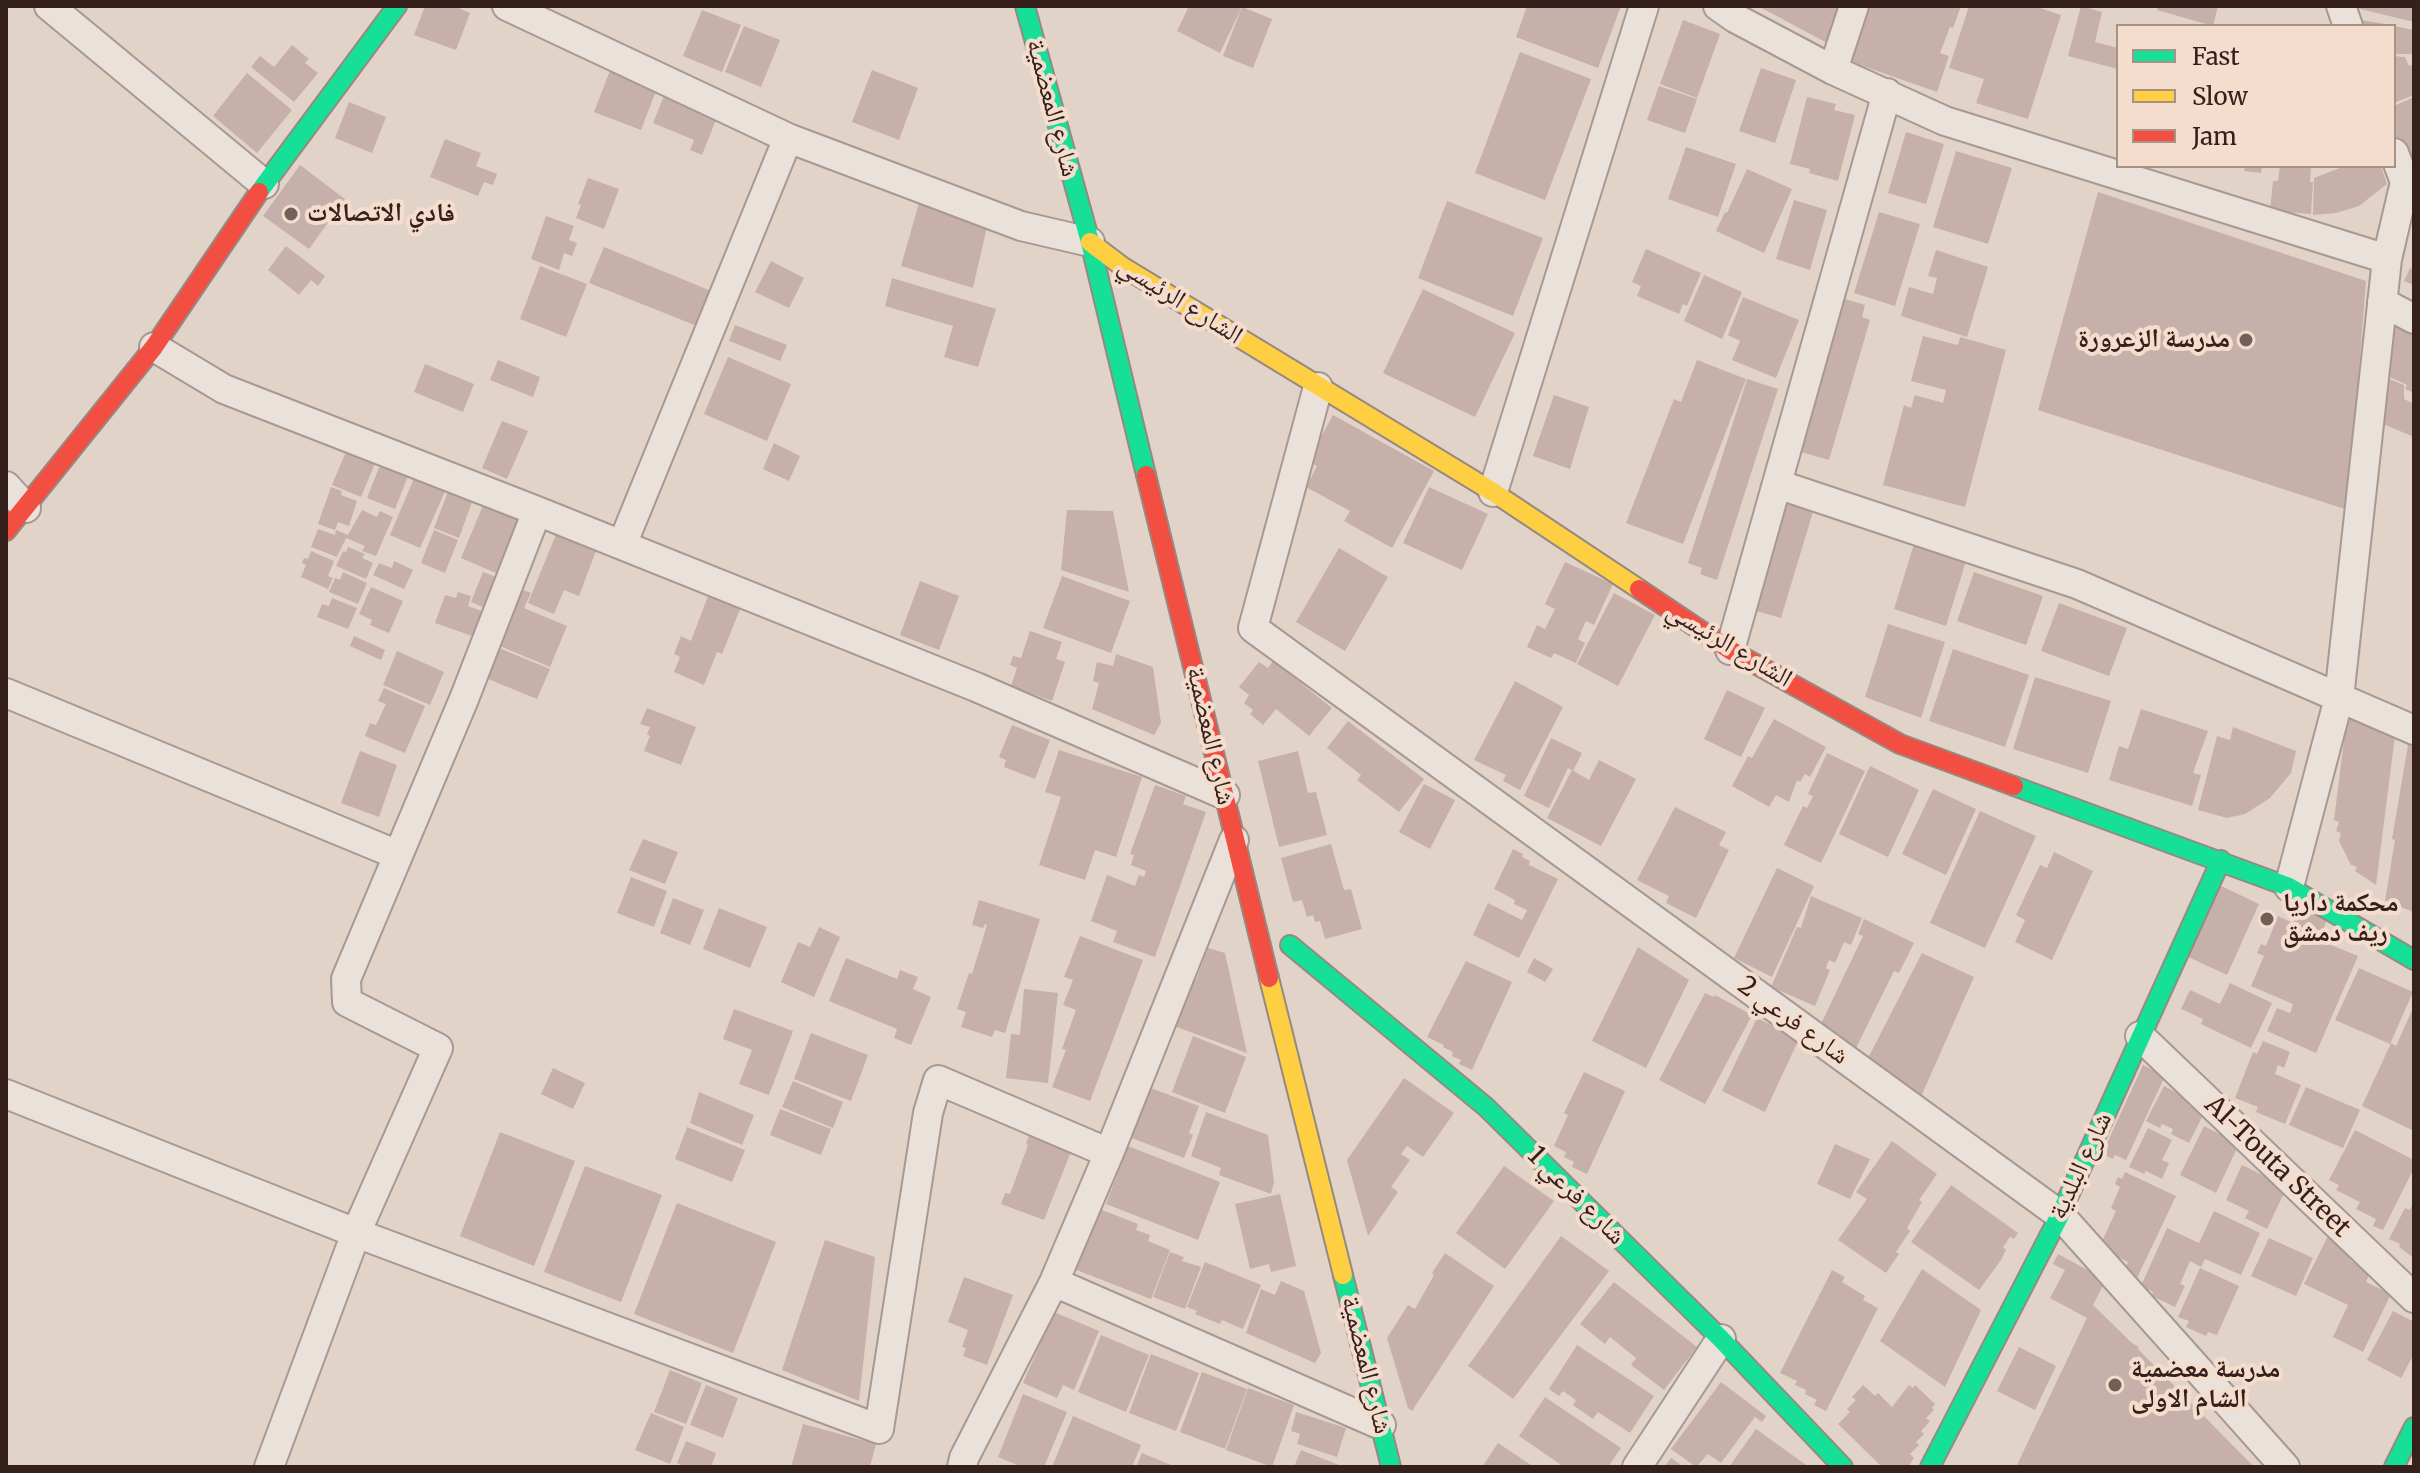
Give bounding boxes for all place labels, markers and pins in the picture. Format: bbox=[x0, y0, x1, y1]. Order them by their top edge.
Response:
place label: فادي الاتصالات bbox=[307, 198, 455, 230]
marker: فادي الاتصالات bbox=[282, 205, 300, 223]
place label: مدرسة الزعرورة bbox=[2078, 324, 2230, 356]
marker: مدرسة الزعرورة bbox=[2237, 331, 2255, 349]
place label: محكمة داريا ريف دمشق bbox=[2283, 888, 2398, 950]
marker: محكمة داريا ريف دمشق bbox=[2258, 910, 2276, 928]
place label: مدرسة معضمية الشام الاولى bbox=[2131, 1354, 2280, 1416]
marker: مدرسة معضمية الشام الاولى bbox=[2106, 1376, 2124, 1394]

